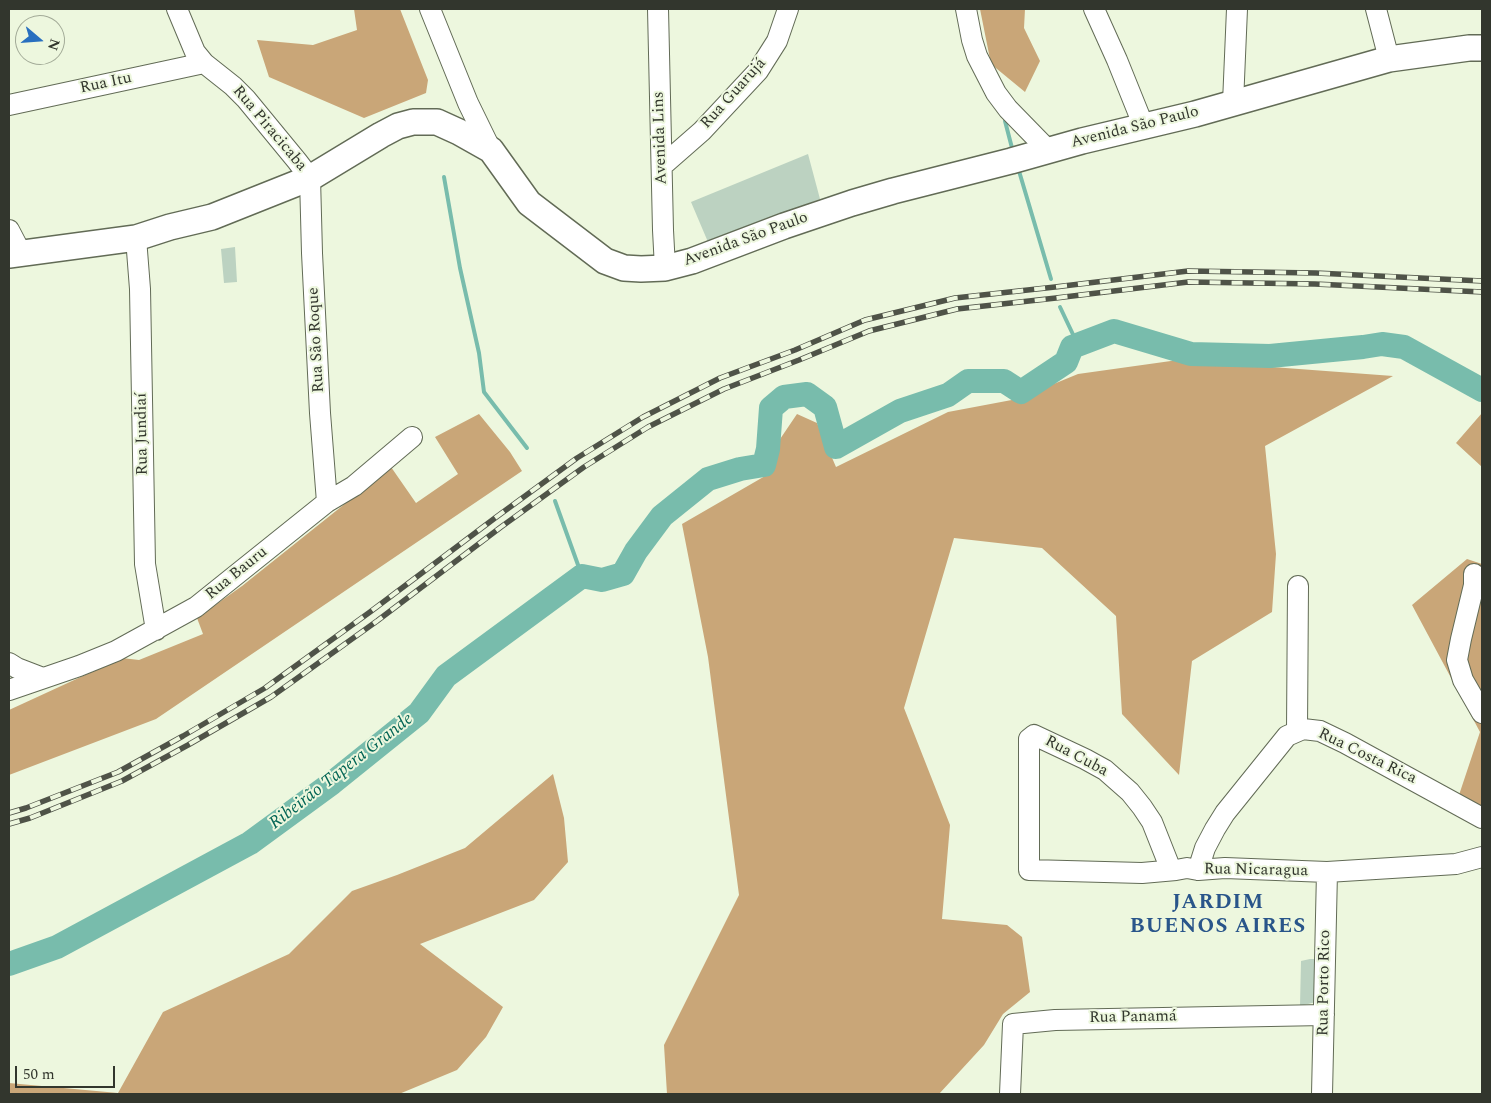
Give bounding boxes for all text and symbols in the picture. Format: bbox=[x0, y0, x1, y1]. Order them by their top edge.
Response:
north arrow bbox=[15, 15, 65, 65]
text: N bbox=[42, 36, 66, 53]
street label: Rua Guarujá bbox=[697, 55, 771, 133]
street label: Rua Itu bbox=[78, 69, 134, 99]
street label: Rua Piracicaba bbox=[228, 82, 310, 176]
street label: Avenida Lins bbox=[650, 91, 672, 185]
street label: Avenida São Paulo bbox=[1069, 103, 1201, 153]
street label: Avenida São Paulo bbox=[681, 209, 811, 271]
street label: Rua São Roque bbox=[305, 287, 329, 393]
street label: Rua Jundiaí bbox=[133, 393, 153, 475]
street label: Rua Bauru bbox=[202, 543, 272, 605]
water label: Ribeirão Tapera Grande bbox=[266, 709, 418, 835]
street label: Rua Costa Rica bbox=[1315, 725, 1419, 789]
street label: Rua Cuba bbox=[1041, 732, 1111, 782]
street label: Rua Nicaragua bbox=[1204, 860, 1308, 882]
district label: JARDIM BUENOS AIRES bbox=[1128, 891, 1308, 941]
street label: Rua Porto Rico bbox=[1314, 930, 1336, 1036]
street label: Rua Panamá bbox=[1089, 1008, 1177, 1028]
scale bar bbox=[18, 1056, 118, 1088]
text: 50 m bbox=[23, 1063, 55, 1086]

